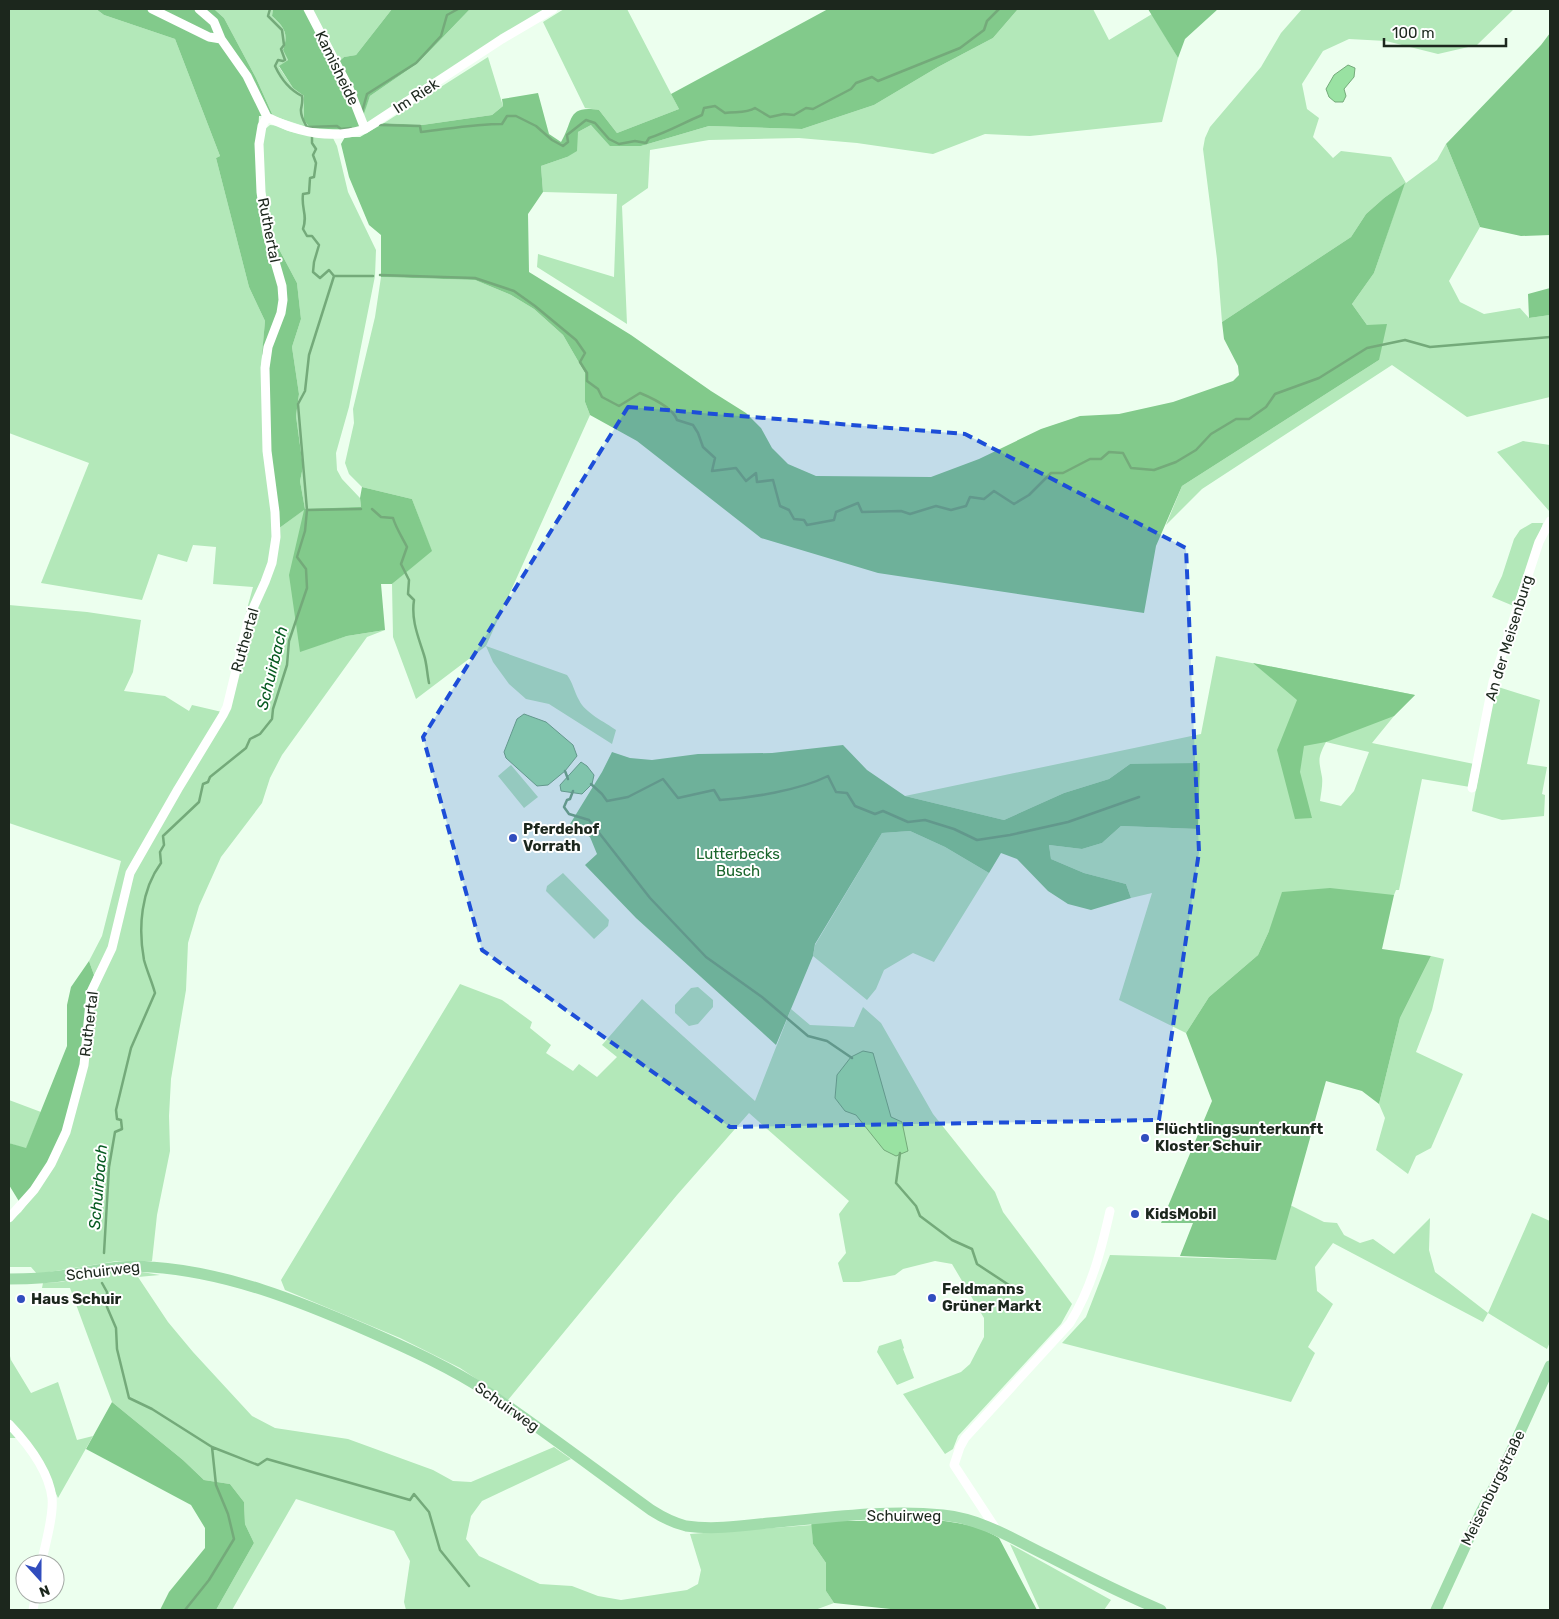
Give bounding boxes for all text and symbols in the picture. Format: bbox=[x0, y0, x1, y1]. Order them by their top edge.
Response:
scale bar bbox=[1384, 15, 1506, 47]
text: 100 m bbox=[1392, 24, 1434, 42]
street label: Kamisheide bbox=[311, 28, 363, 108]
street label: Im Riek bbox=[390, 75, 442, 117]
street label: Ruthertal bbox=[254, 196, 284, 264]
street label: An der Meisenburg bbox=[1481, 573, 1537, 703]
street label: Ruthertal bbox=[227, 606, 263, 674]
water label: Schuirbach bbox=[252, 624, 292, 712]
place label: Pferdehof Vorrath bbox=[523, 820, 600, 855]
marker: Pferdehof Vorrath bbox=[507, 832, 519, 844]
park label: Lutterbecks Busch bbox=[696, 845, 780, 880]
street label: Ruthertal bbox=[76, 990, 102, 1058]
place label: Flüchtlingsunterkunft Kloster Schuir bbox=[1155, 1120, 1323, 1155]
marker: Flüchtlingsunterkunft Kloster Schuir bbox=[1139, 1132, 1151, 1144]
water label: Schuirbach bbox=[85, 1144, 111, 1230]
place label: KidsMobil bbox=[1145, 1205, 1217, 1223]
marker: KidsMobil bbox=[1129, 1208, 1141, 1220]
street label: Schuirweg bbox=[65, 1258, 141, 1284]
place label: Feldmanns Grüner Markt bbox=[942, 1280, 1041, 1315]
place label: Haus Schuir bbox=[31, 1290, 122, 1308]
marker: Feldmanns Grüner Markt bbox=[926, 1292, 938, 1304]
marker: Haus Schuir bbox=[15, 1293, 27, 1305]
street label: Schuirweg bbox=[471, 1378, 543, 1436]
street label: Meisenburgstraße bbox=[1457, 1427, 1529, 1549]
street label: Schuirweg bbox=[867, 1507, 941, 1525]
north arrow bbox=[15, 1554, 65, 1604]
text: N bbox=[37, 1581, 52, 1600]

